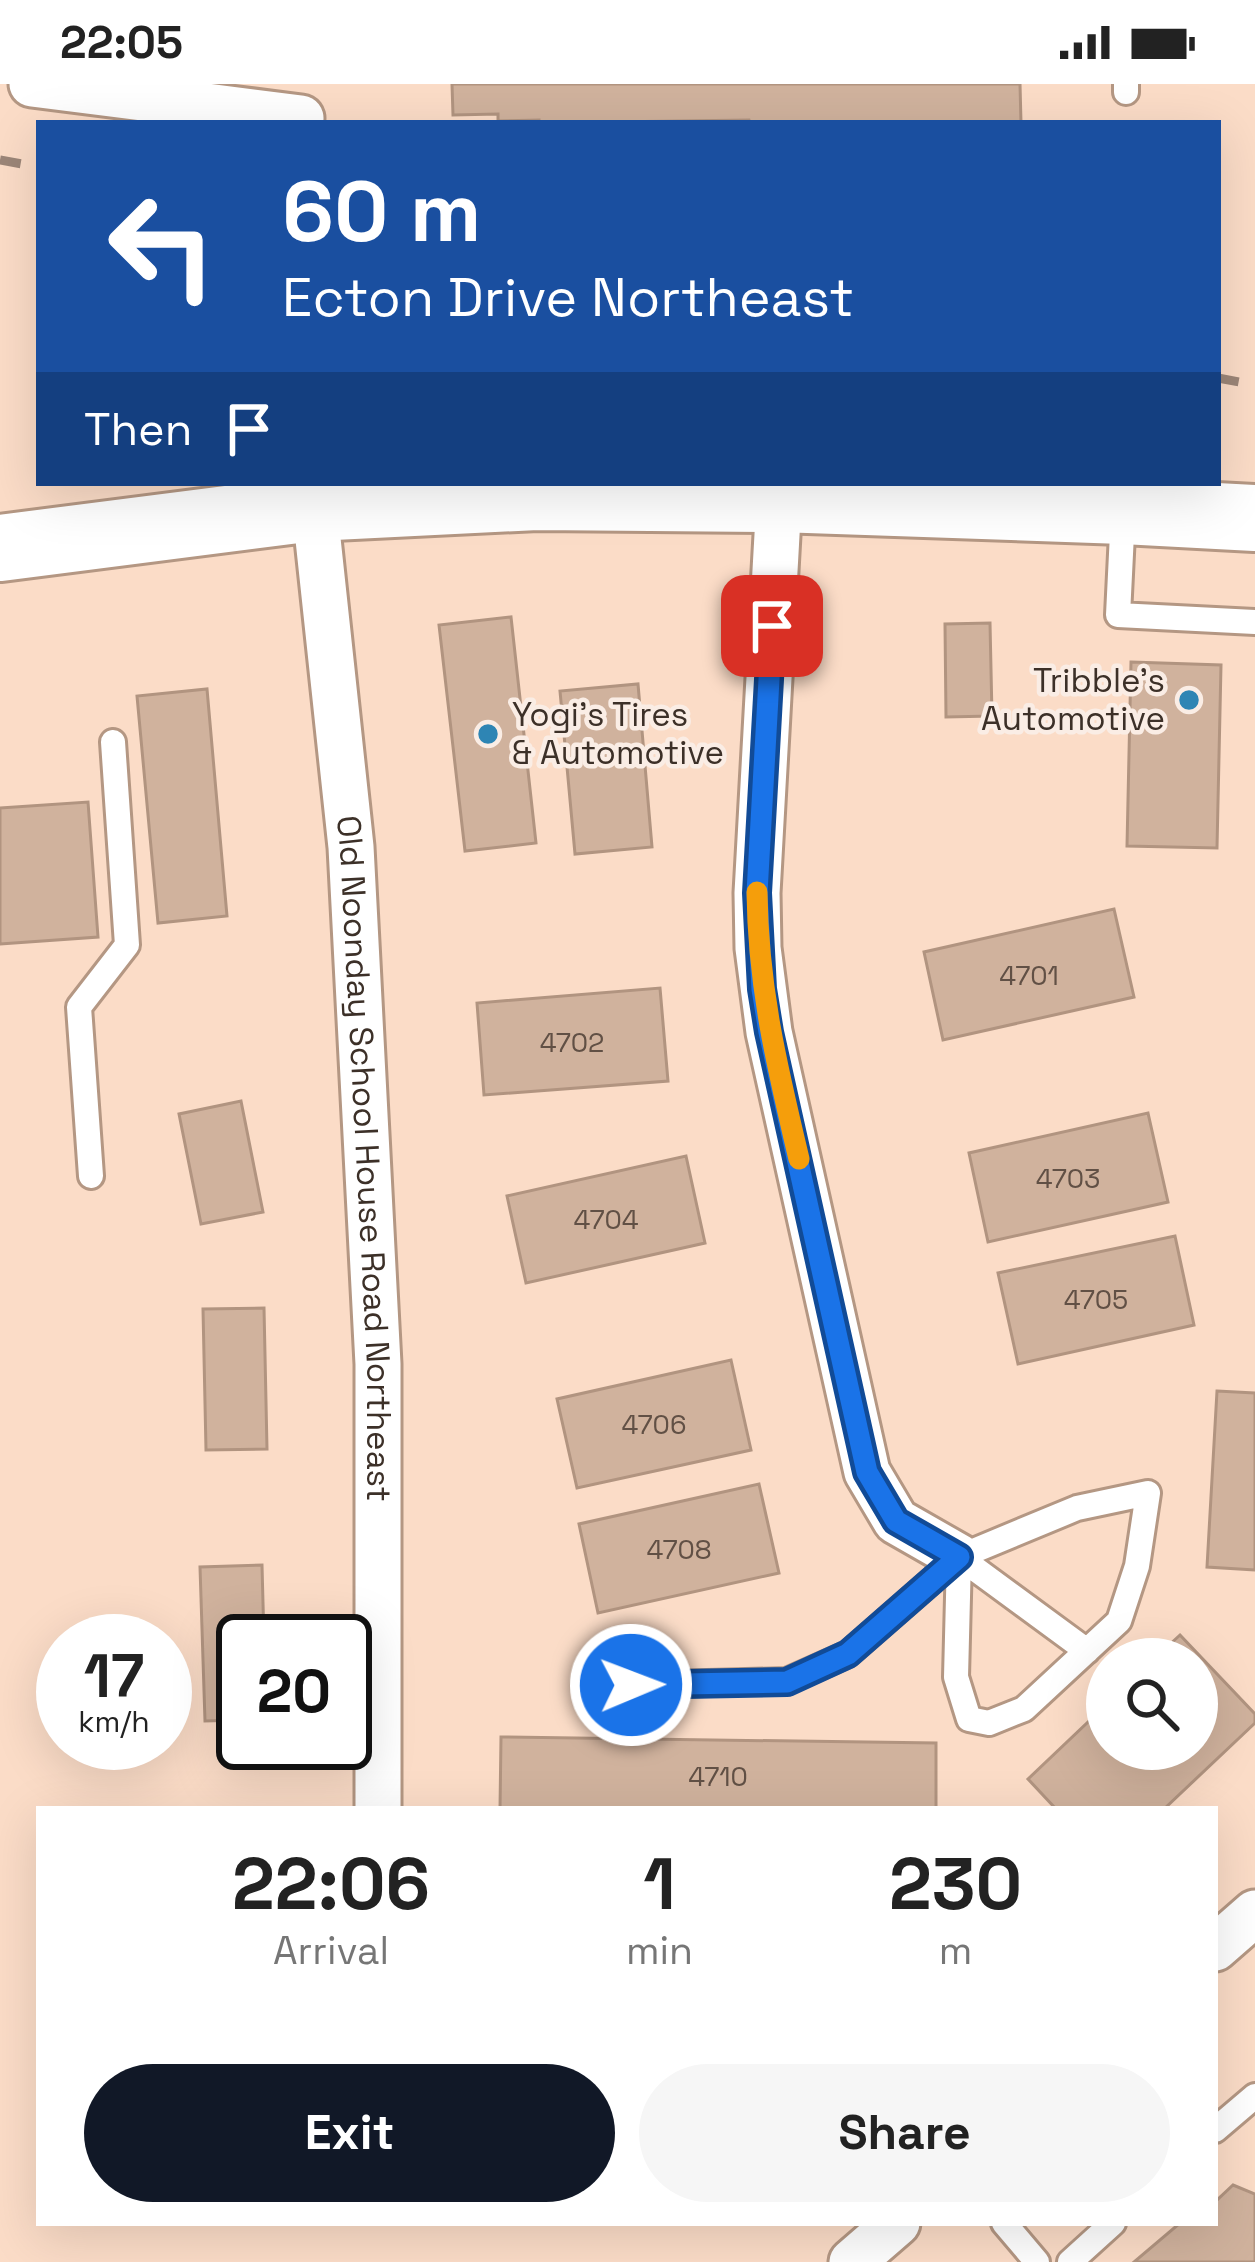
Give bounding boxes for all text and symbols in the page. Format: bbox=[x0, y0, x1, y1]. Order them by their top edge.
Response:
text: 22:05 bbox=[60, 14, 183, 71]
text: 60 m bbox=[282, 158, 481, 266]
icon: left bbox=[84, 168, 240, 324]
text: Ecton Drive Northeast bbox=[282, 263, 854, 332]
icon: arrive bbox=[216, 396, 282, 462]
text: Then bbox=[84, 401, 192, 458]
pin bbox=[721, 575, 823, 677]
icon: arrive bbox=[739, 593, 805, 659]
place label: Tribble's Automotive bbox=[981, 660, 1165, 740]
marker: Tribble's Automotive bbox=[1176, 687, 1202, 713]
place label: Yogi's Tires & Automotive bbox=[512, 694, 724, 774]
marker: Yogi's Tires & Automotive bbox=[475, 721, 501, 747]
street label: Old Noonday School House Road Northeast bbox=[327, 813, 399, 1502]
house number: 4701 bbox=[999, 958, 1059, 993]
house number: 4702 bbox=[540, 1025, 604, 1060]
house number: 4703 bbox=[1036, 1161, 1100, 1196]
house number: 4704 bbox=[573, 1202, 639, 1237]
house number: 4705 bbox=[1064, 1282, 1128, 1317]
house number: 4706 bbox=[622, 1407, 686, 1442]
house number: 4708 bbox=[646, 1532, 712, 1567]
speed limit sign: 20 bbox=[216, 1614, 372, 1770]
position arrow bbox=[568, 1622, 694, 1748]
text: 17 bbox=[84, 1638, 144, 1715]
map controls bbox=[1086, 1638, 1218, 1770]
button: search bbox=[1086, 1638, 1218, 1770]
text: km/h bbox=[78, 1702, 150, 1741]
house number: 4710 bbox=[688, 1759, 748, 1794]
text: 22:06 bbox=[232, 1838, 430, 1930]
text: 1 bbox=[643, 1838, 676, 1930]
text: 230 bbox=[889, 1838, 1022, 1930]
text: Arrival bbox=[273, 1926, 389, 1975]
text: min bbox=[626, 1926, 693, 1975]
text: m bbox=[939, 1926, 972, 1975]
button: Exit bbox=[84, 2064, 615, 2202]
button: Share bbox=[639, 2064, 1170, 2202]

